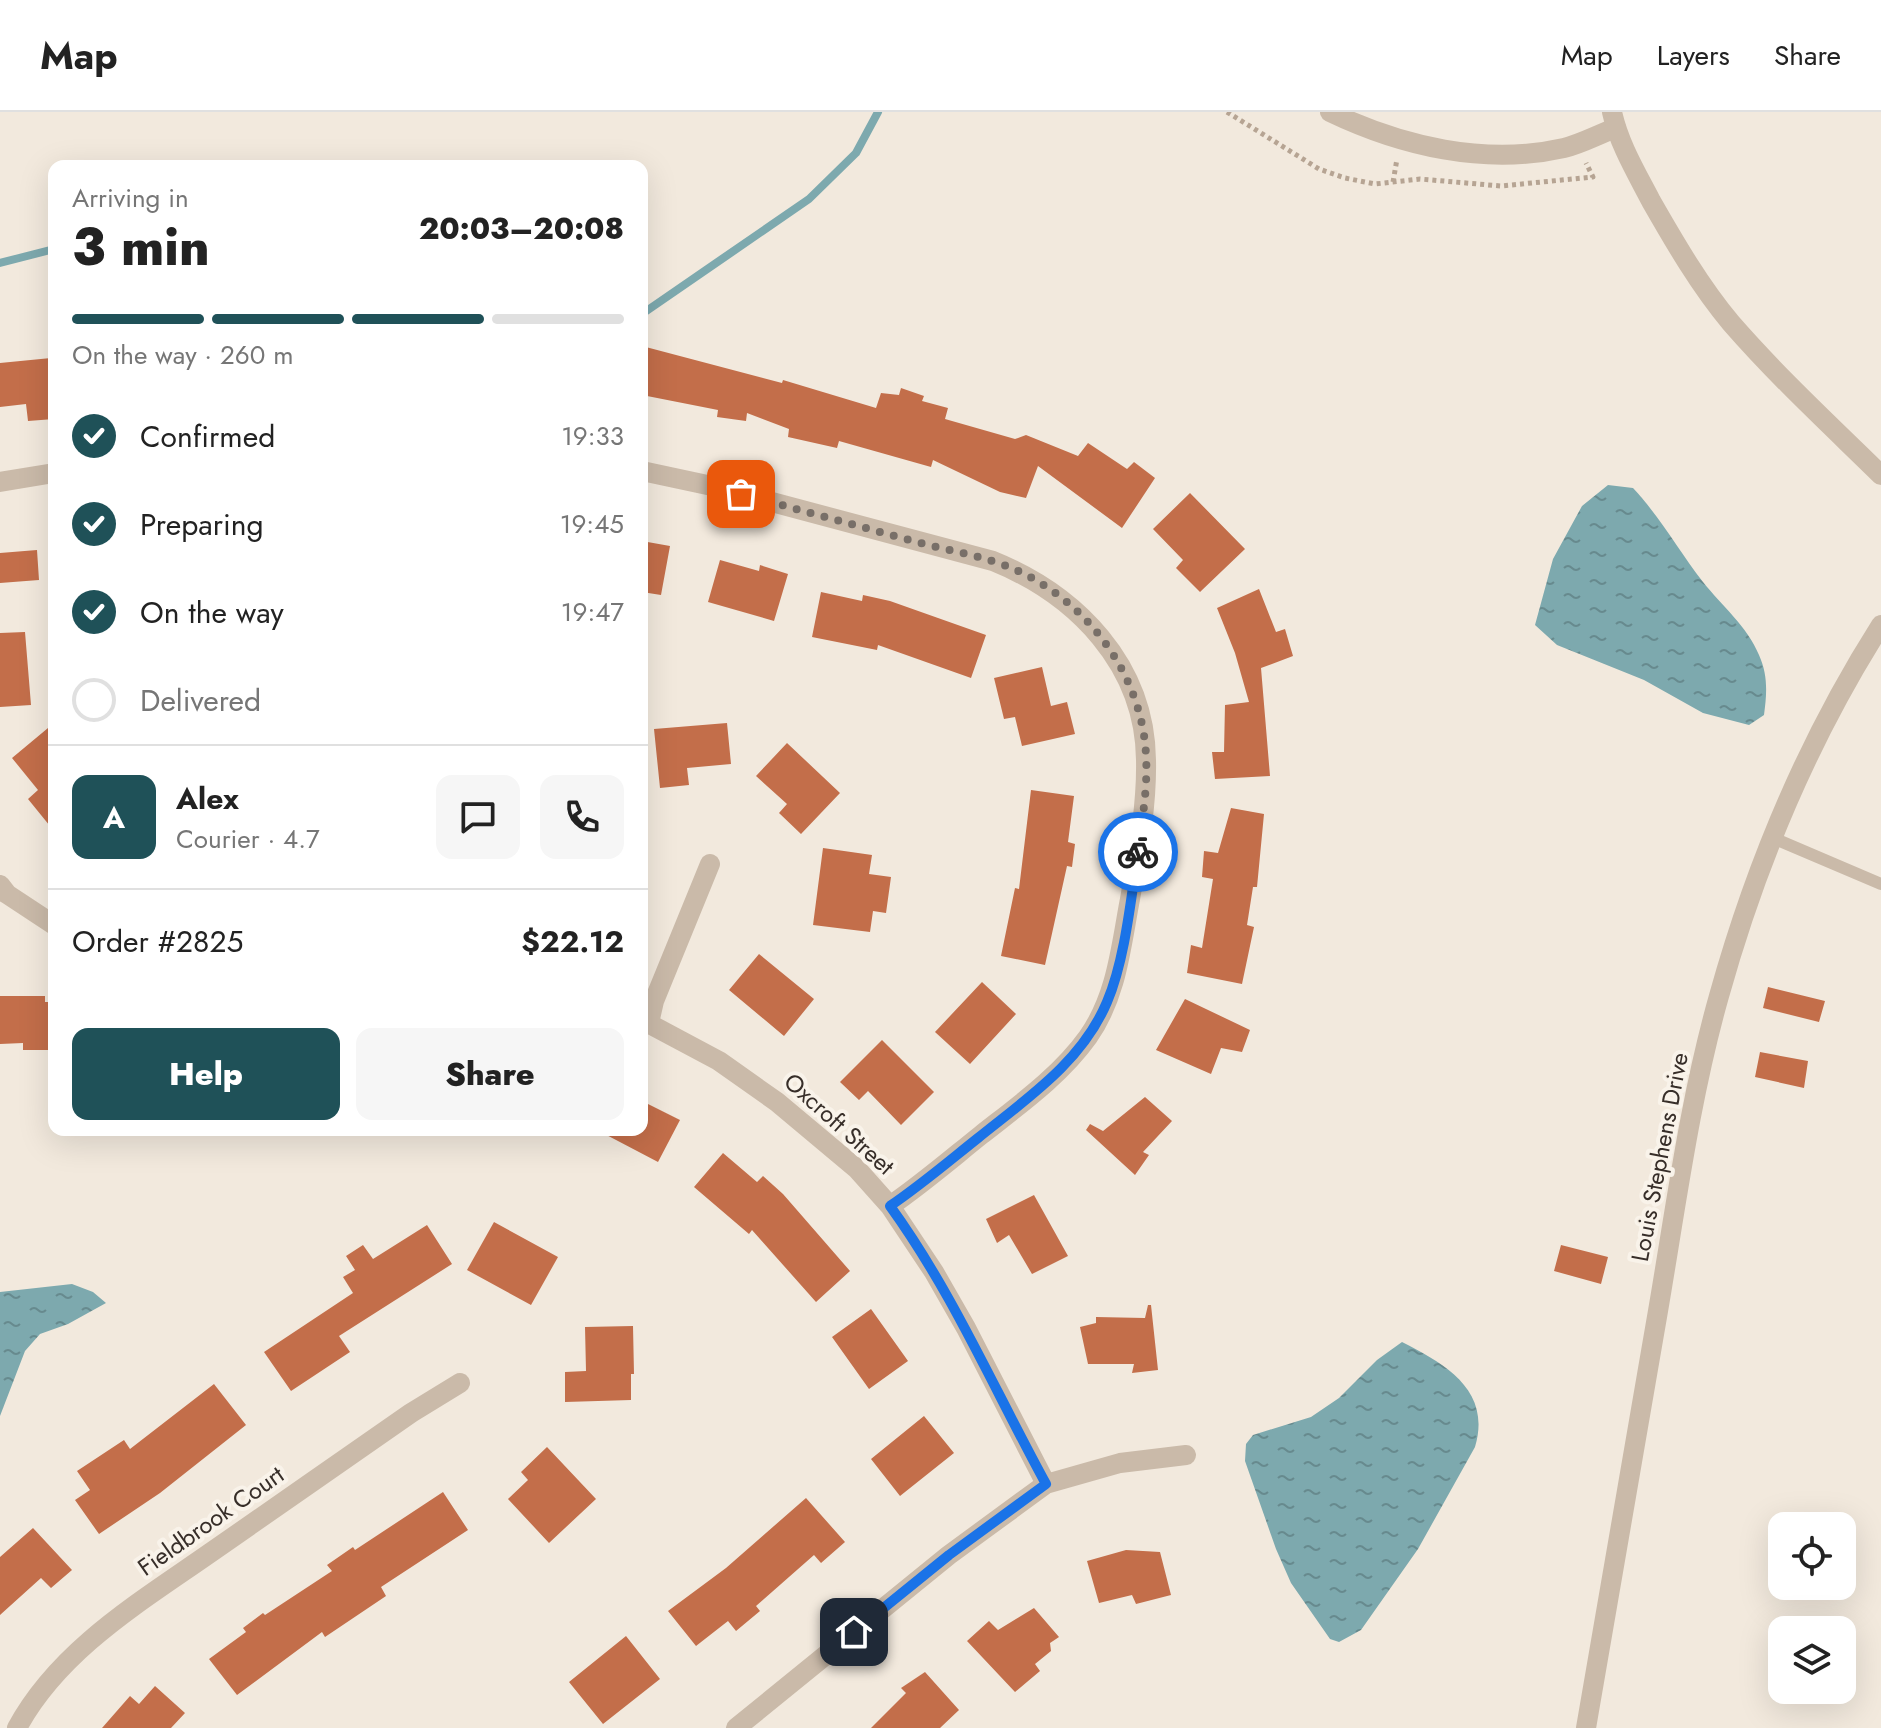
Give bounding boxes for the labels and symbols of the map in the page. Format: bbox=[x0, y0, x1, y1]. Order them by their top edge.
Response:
pin bbox=[707, 460, 775, 528]
courier bbox=[1098, 812, 1178, 892]
street label: Louis Stephens Drive bbox=[1622, 1049, 1697, 1264]
street label: Oxcroft Street bbox=[776, 1064, 903, 1183]
street label: Fieldbrook Court bbox=[130, 1457, 291, 1584]
pin bbox=[820, 1598, 888, 1666]

